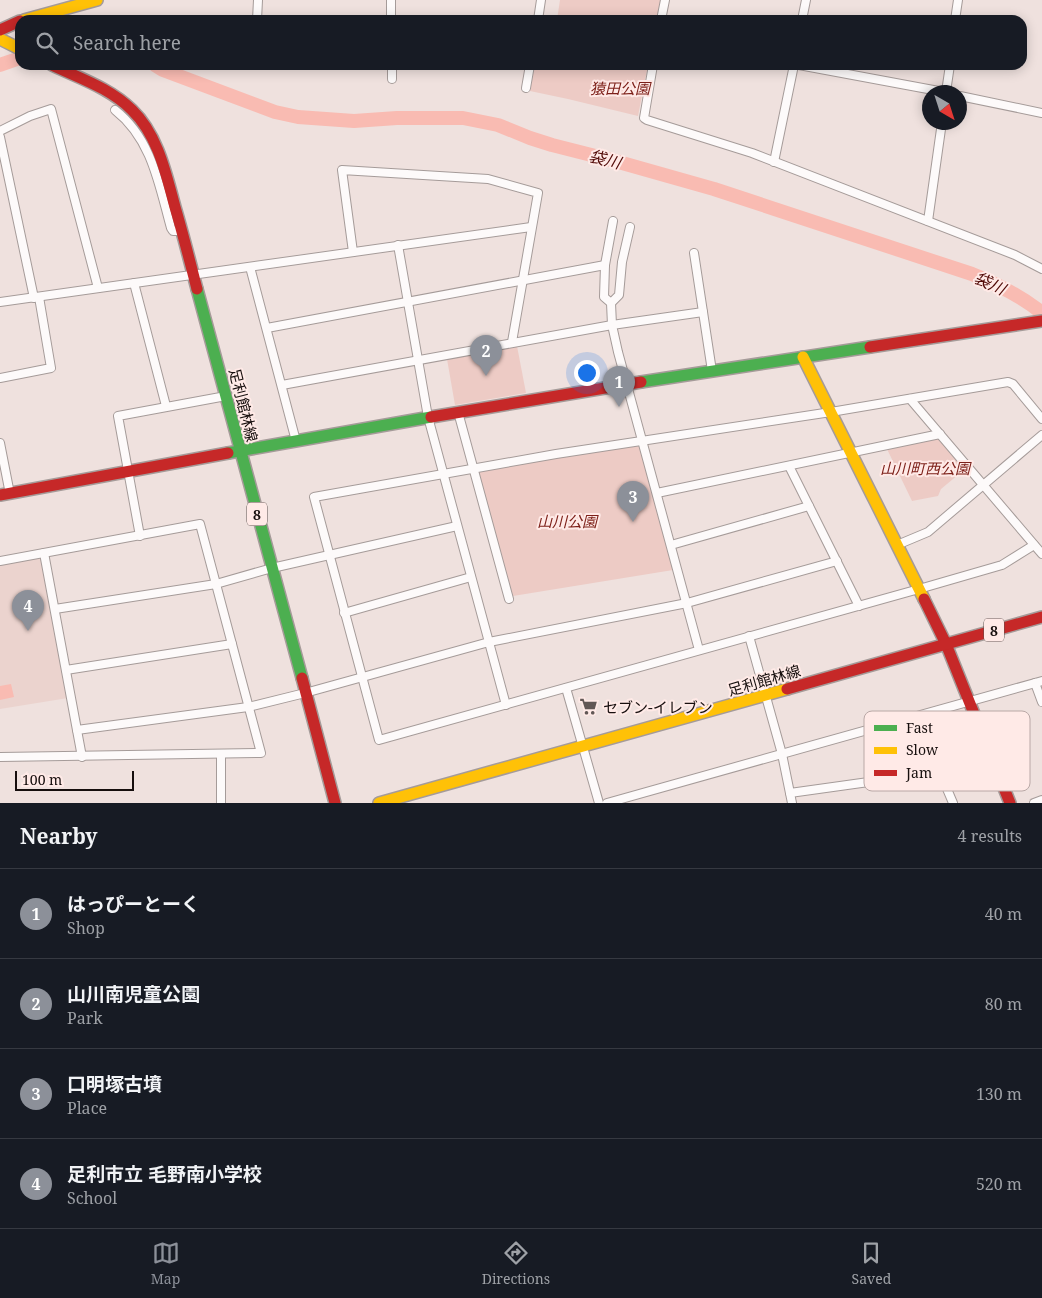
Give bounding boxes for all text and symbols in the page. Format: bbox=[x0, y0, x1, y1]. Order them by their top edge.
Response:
search box bbox=[15, 15, 1027, 70]
icon: search bbox=[33, 29, 61, 57]
text: Search here bbox=[73, 30, 181, 56]
park label: 猿田公園 bbox=[590, 78, 652, 98]
north arrow bbox=[922, 85, 967, 130]
water label: 袋川 bbox=[587, 144, 625, 174]
water label: 袋川 bbox=[971, 266, 1011, 301]
pin: 2 bbox=[470, 335, 502, 376]
your location bbox=[574, 360, 600, 386]
street label: 足利館林線 bbox=[225, 366, 263, 444]
pin: 1 bbox=[603, 366, 635, 407]
park label: 山川町西公園 bbox=[880, 458, 972, 478]
pin: 3 bbox=[617, 481, 649, 522]
road number: 8 bbox=[247, 502, 267, 526]
park label: 山川公園 bbox=[537, 511, 599, 531]
pin: 4 bbox=[12, 590, 44, 631]
road number: 8 bbox=[984, 618, 1004, 642]
street label: 足利館林線 bbox=[725, 660, 803, 700]
supermarket icon: セブン-イレブン bbox=[579, 697, 599, 717]
place label: セブン-イレブン bbox=[603, 697, 713, 717]
legend bbox=[864, 711, 1030, 791]
text: Fast bbox=[906, 718, 933, 737]
text: Slow bbox=[906, 740, 939, 759]
text: Jam bbox=[905, 763, 932, 782]
scale bar bbox=[15, 768, 134, 791]
text: 100 m bbox=[22, 770, 62, 789]
text: Nearby bbox=[20, 822, 98, 850]
text: 4 results bbox=[958, 825, 1022, 847]
text: はっぴーとーく bbox=[67, 891, 200, 917]
text: 1 bbox=[31, 903, 41, 925]
text: 40 m bbox=[985, 903, 1022, 925]
text: Shop bbox=[67, 917, 105, 939]
text: 山川南児童公園 bbox=[67, 981, 200, 1007]
text: 2 bbox=[31, 993, 41, 1015]
text: 80 m bbox=[985, 993, 1022, 1015]
text: Park bbox=[67, 1007, 103, 1029]
text: 口明塚古墳 bbox=[67, 1071, 162, 1097]
text: 3 bbox=[31, 1083, 41, 1105]
text: 130 m bbox=[976, 1083, 1022, 1105]
text: Place bbox=[67, 1097, 107, 1119]
text: 足利市立 毛野南小学校 bbox=[67, 1161, 262, 1187]
text: 4 bbox=[31, 1173, 41, 1195]
text: 520 m bbox=[976, 1173, 1022, 1195]
text: School bbox=[67, 1187, 117, 1209]
tab: Map bbox=[151, 1239, 180, 1288]
tab: Directions bbox=[482, 1239, 550, 1288]
tab: Saved bbox=[852, 1239, 891, 1288]

